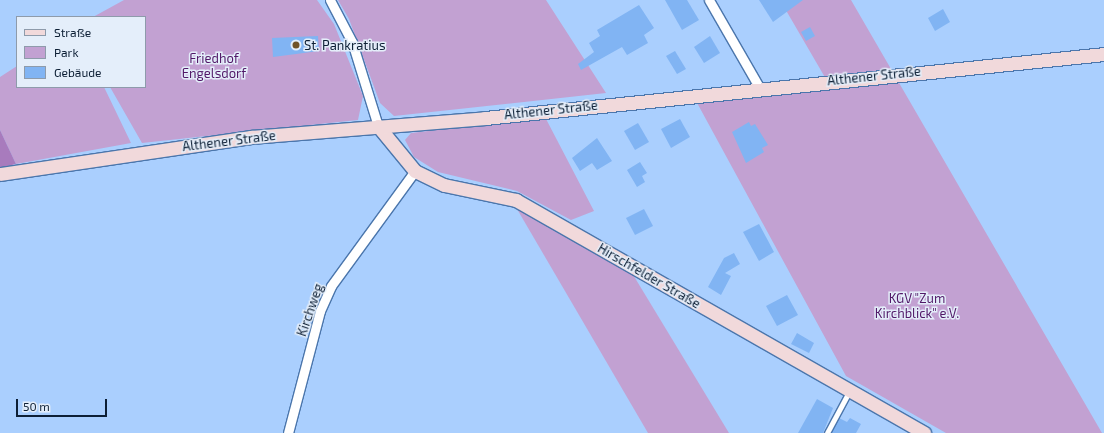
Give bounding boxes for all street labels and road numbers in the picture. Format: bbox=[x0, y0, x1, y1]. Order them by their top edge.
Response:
street label: Althener Straße bbox=[826, 63, 922, 89]
street label: Althener Straße bbox=[503, 97, 599, 123]
street label: Althener Straße bbox=[181, 128, 277, 154]
street label: Hirschfelder Straße bbox=[595, 240, 703, 312]
street label: Kirchweg bbox=[294, 282, 326, 338]

